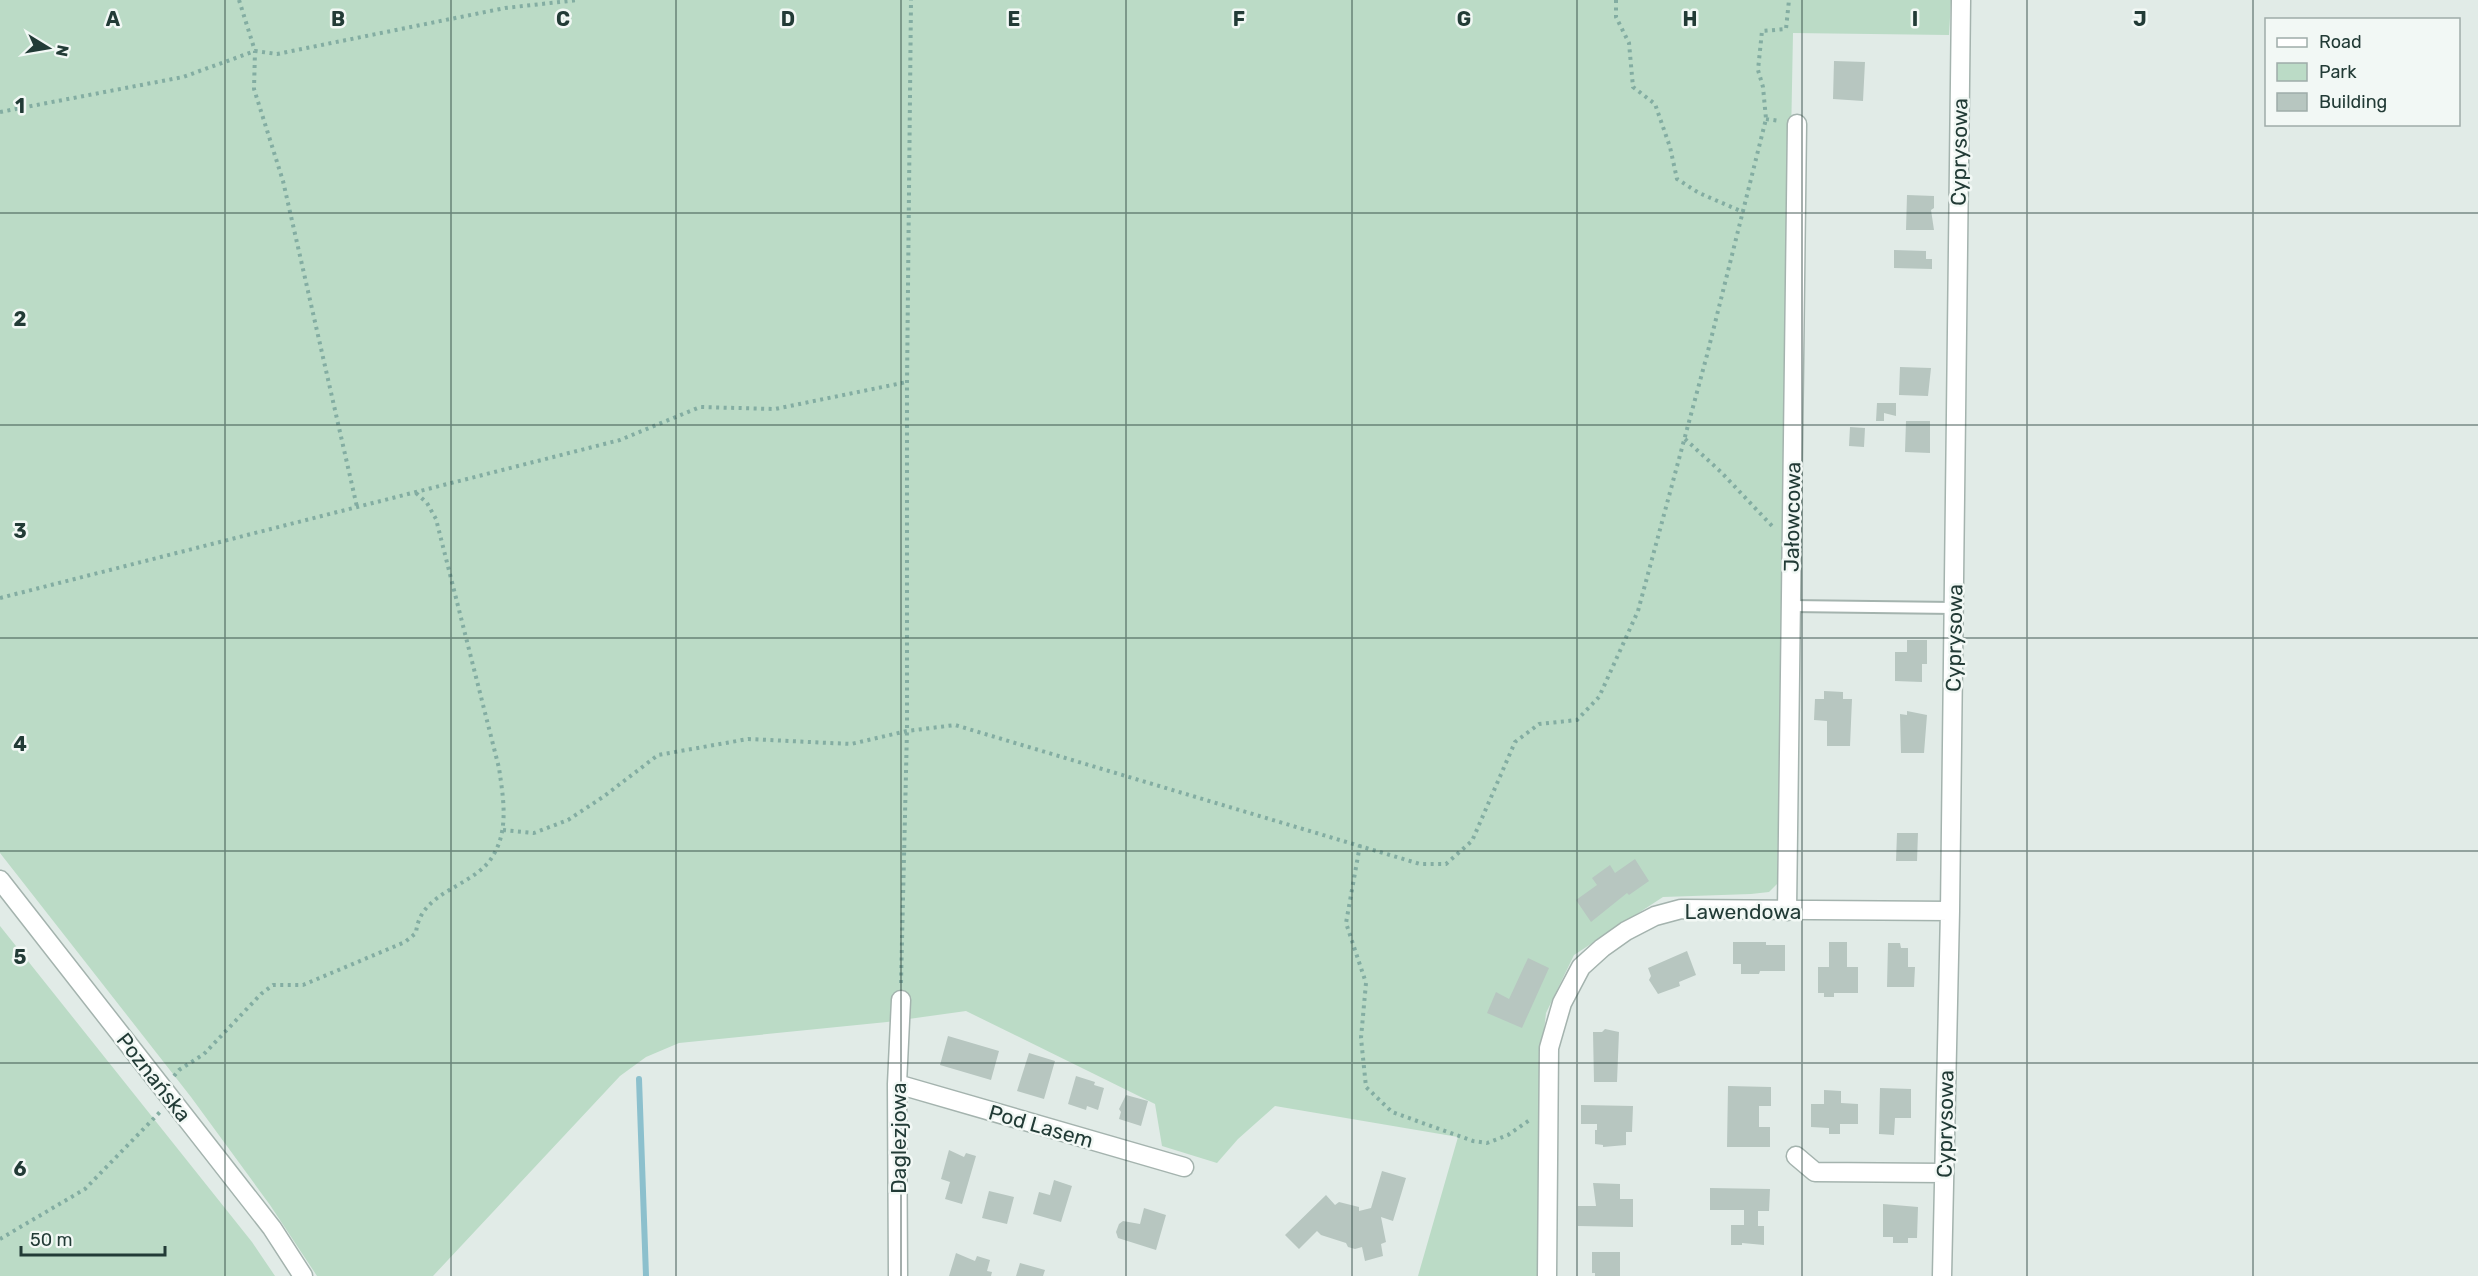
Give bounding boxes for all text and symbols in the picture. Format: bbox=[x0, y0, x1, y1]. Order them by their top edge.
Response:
text: A bbox=[106, 7, 121, 31]
text: B bbox=[331, 7, 345, 31]
text: C bbox=[556, 7, 570, 31]
text: D bbox=[781, 7, 795, 31]
text: E bbox=[1008, 7, 1020, 31]
text: F bbox=[1233, 7, 1245, 31]
text: G bbox=[1457, 7, 1471, 31]
text: H bbox=[1683, 7, 1697, 31]
text: I bbox=[1912, 7, 1918, 31]
text: J bbox=[2133, 7, 2147, 31]
north arrow bbox=[18, 18, 78, 78]
legend bbox=[2265, 18, 2460, 126]
text: Road bbox=[2319, 31, 2362, 53]
text: N bbox=[52, 43, 73, 58]
text: Park bbox=[2319, 61, 2357, 83]
text: Building bbox=[2319, 91, 2387, 113]
text: 1 bbox=[15, 94, 25, 118]
street label: Cyprysowa bbox=[1946, 98, 1972, 206]
text: 2 bbox=[14, 307, 27, 331]
street label: Jałowcowa bbox=[1779, 462, 1805, 572]
text: 3 bbox=[13, 519, 27, 543]
street label: Cyprysowa bbox=[1941, 584, 1967, 692]
text: 4 bbox=[13, 732, 27, 756]
street label: Lawendowa bbox=[1685, 899, 1801, 924]
text: 5 bbox=[14, 945, 27, 969]
street label: Poznańska bbox=[112, 1028, 196, 1126]
street label: Cyprysowa bbox=[1932, 1070, 1958, 1178]
street label: Daglezjowa bbox=[886, 1082, 911, 1194]
street label: Pod Lasem bbox=[986, 1099, 1096, 1153]
text: 6 bbox=[13, 1157, 27, 1181]
scale bar bbox=[21, 1219, 165, 1257]
text: 50 m bbox=[30, 1229, 73, 1251]

